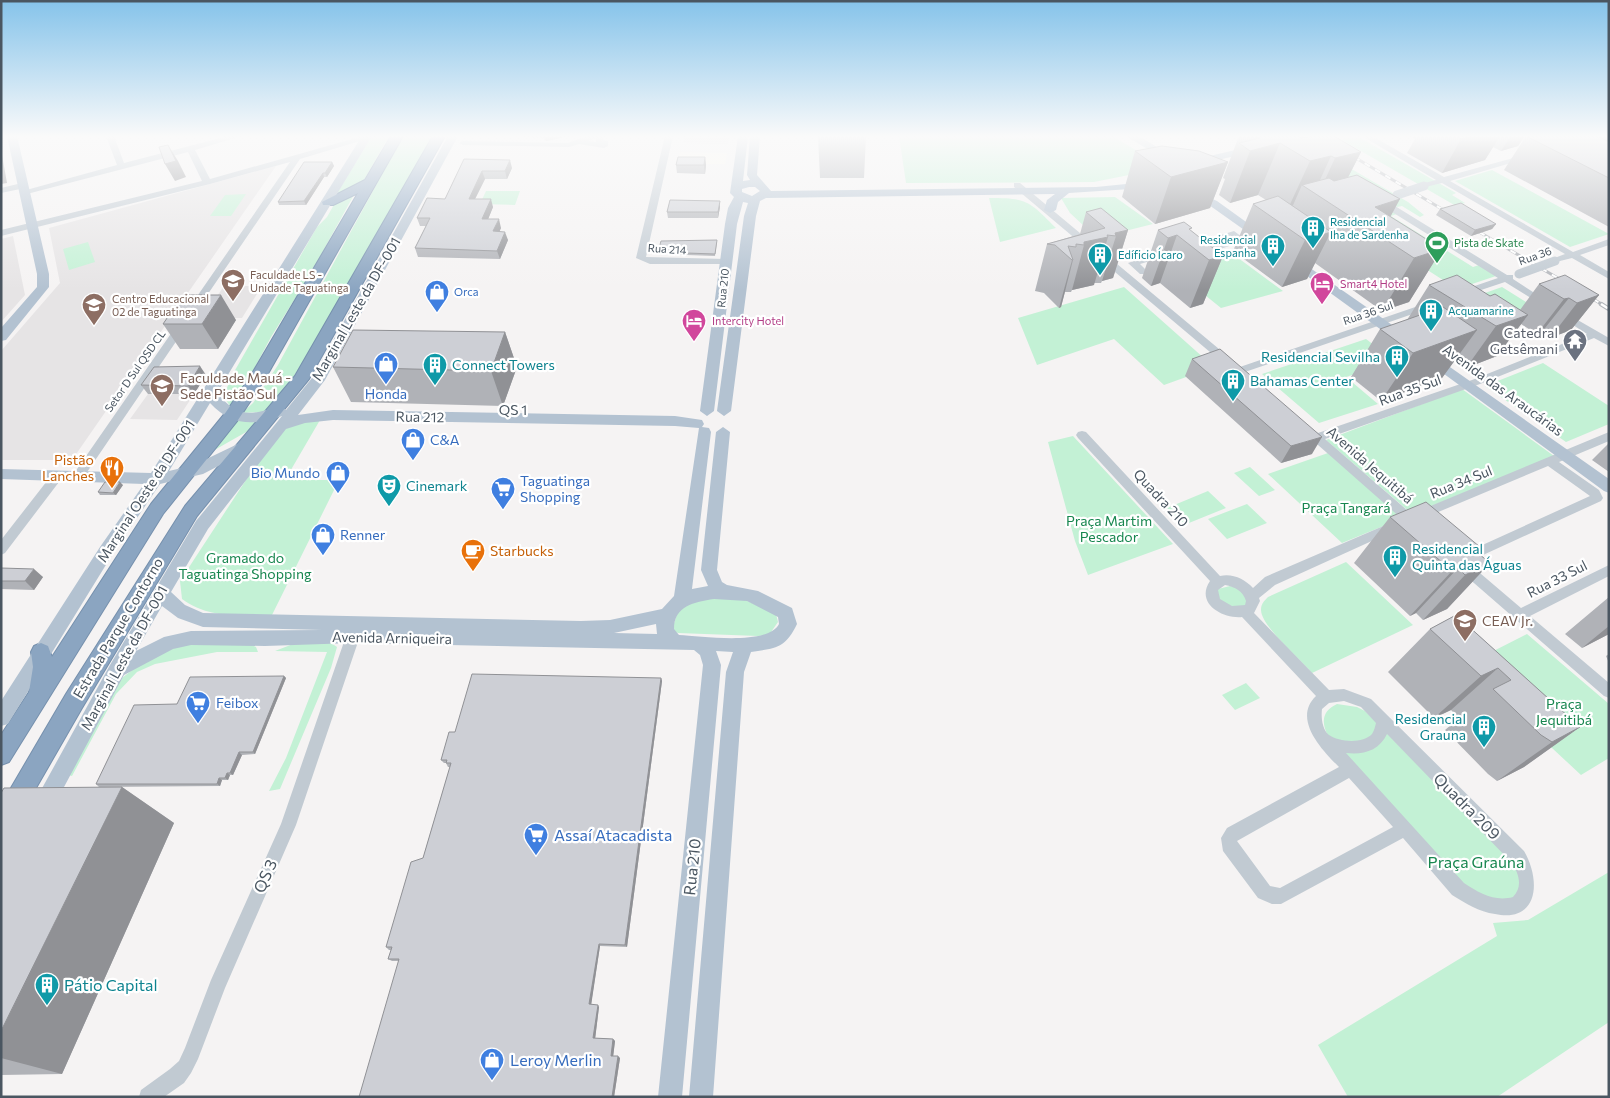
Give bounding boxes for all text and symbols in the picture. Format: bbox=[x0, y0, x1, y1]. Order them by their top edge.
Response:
building icon: Residencial Iha de Sardenha bbox=[1300, 215, 1326, 249]
place label: Residencial Iha de Sardenha bbox=[1330, 215, 1408, 241]
sports icon: Pista de Skate bbox=[1424, 230, 1450, 264]
place label: Residencial Espanha bbox=[1200, 233, 1256, 259]
building icon: Residencial Espanha bbox=[1260, 233, 1286, 267]
street label: Marginal Leste da DF-001 bbox=[308, 234, 404, 383]
place label: Pista de Skate bbox=[1454, 236, 1524, 249]
street label: Rua 214 bbox=[647, 241, 687, 256]
building icon: Edíficio Ícaro bbox=[1087, 242, 1113, 276]
street label: Rua 36 bbox=[1516, 243, 1553, 268]
place label: Edíficio Ícaro bbox=[1118, 247, 1183, 261]
school or university icon: Faculdade LS - Unidade Taguatinga bbox=[220, 268, 246, 302]
place label: Faculdade LS - Unidade Taguatinga bbox=[250, 268, 349, 294]
street label: Rua 210 bbox=[714, 268, 731, 308]
hotel icon: Smart4 Hotel bbox=[1309, 271, 1335, 305]
place label: Smart4 Hotel bbox=[1340, 277, 1407, 290]
shop icon: Orca bbox=[424, 279, 450, 313]
place label: Orca bbox=[454, 285, 478, 298]
school or university icon: Centro Educacional 02 de Taguatinga bbox=[81, 292, 107, 326]
place label: Centro Educacional 02 de Taguatinga bbox=[112, 292, 209, 318]
street label: Rua 36 Sul bbox=[1341, 298, 1394, 327]
building icon: Acquamarine bbox=[1418, 298, 1444, 332]
place label: Acquamarine bbox=[1448, 304, 1514, 317]
hotel icon: Intercity Hotel bbox=[681, 308, 707, 342]
place label: Intercity Hotel bbox=[712, 314, 784, 327]
place label: Catedral Getsêmani bbox=[1490, 324, 1558, 357]
street label: Setor D Sul QSD CL bbox=[101, 327, 168, 414]
temple icon: Catedral Getsêmani bbox=[1562, 328, 1588, 362]
street label: Avenida das Araucárias bbox=[1440, 340, 1567, 439]
building icon: Residencial Sevilha bbox=[1384, 344, 1410, 378]
place label: Residencial Sevilha bbox=[1261, 348, 1380, 365]
shop icon: Honda bbox=[373, 351, 399, 385]
building icon: Connect Towers bbox=[422, 352, 448, 386]
place label: Connect Towers bbox=[452, 356, 555, 373]
building icon: Bahamas Center bbox=[1220, 368, 1246, 402]
place label: Faculdade Mauá - Sede Pistão Sul bbox=[180, 369, 291, 402]
street label: Rua 35 Sul bbox=[1376, 370, 1443, 409]
place label: Bahamas Center bbox=[1250, 372, 1354, 389]
school or university icon: Faculdade Mauá - Sede Pistão Sul bbox=[149, 373, 175, 407]
place label: Honda bbox=[365, 385, 407, 402]
street label: QS 1 bbox=[499, 401, 527, 418]
street label: Rua 212 bbox=[396, 408, 445, 425]
street label: Marginal Oeste da DF-001 bbox=[93, 416, 198, 565]
street label: Avenida Jequitibá bbox=[1324, 422, 1417, 507]
shop icon: C&A bbox=[400, 427, 426, 461]
place label: C&A bbox=[430, 431, 460, 448]
place label: Pistão Lanches bbox=[42, 451, 94, 484]
restaurant icon: Pistão Lanches bbox=[99, 455, 125, 489]
shop icon: Bio Mundo bbox=[325, 460, 351, 494]
street label: Rua 34 Sul bbox=[1427, 461, 1494, 502]
place label: Bio Mundo bbox=[251, 464, 320, 481]
street label: Quadra 210 bbox=[1130, 465, 1192, 530]
place label: Taguatinga Shopping bbox=[520, 472, 590, 505]
theatre icon: Cinemark bbox=[376, 473, 402, 507]
supermarket icon: Taguatinga Shopping bbox=[490, 476, 516, 510]
place label: Cinemark bbox=[406, 477, 468, 494]
park label: Praça Tangará bbox=[1301, 499, 1391, 516]
park label: Praça Martim Pescador bbox=[1066, 512, 1152, 545]
shop icon: Renner bbox=[310, 522, 336, 556]
place label: Renner bbox=[340, 526, 386, 543]
cafe icon: Starbucks bbox=[460, 538, 486, 572]
place label: Residencial Quinta das Águas bbox=[1412, 540, 1522, 573]
place label: Starbucks bbox=[490, 542, 554, 559]
building icon: Residencial Quinta das Águas bbox=[1382, 544, 1408, 578]
park label: Gramado do Taguatinga Shopping bbox=[178, 549, 312, 582]
street label: Estrada Parque Contorno bbox=[69, 554, 166, 701]
street label: Rua 33 Sul bbox=[1524, 556, 1590, 601]
street label: Marginal Leste da DF-001 bbox=[77, 582, 170, 733]
school or university icon: CEAV Jr. bbox=[1452, 608, 1478, 642]
place label: CEAV Jr. bbox=[1482, 612, 1533, 629]
street label: Avenida Arniqueira bbox=[332, 628, 452, 647]
supermarket icon: Feibox bbox=[185, 690, 211, 724]
place label: Feibox bbox=[216, 694, 259, 711]
park label: Praça Jequitibá bbox=[1536, 695, 1592, 728]
place label: Residencial Grauna bbox=[1395, 710, 1466, 743]
building icon: Residencial Grauna bbox=[1471, 714, 1497, 748]
street label: Quadra 209 bbox=[1430, 768, 1505, 843]
supermarket icon: Assaí Atacadista bbox=[523, 822, 549, 856]
place label: Assaí Atacadista bbox=[554, 825, 672, 844]
street label: Rua 210 bbox=[679, 838, 704, 896]
park label: Praça Graúna bbox=[1428, 852, 1524, 871]
street label: QS 3 bbox=[249, 856, 280, 895]
building icon: Pátio Capital bbox=[34, 972, 60, 1006]
place label: Pátio Capital bbox=[64, 975, 158, 994]
shop icon: Leroy Merlin bbox=[479, 1047, 505, 1081]
place label: Leroy Merlin bbox=[510, 1050, 602, 1069]

